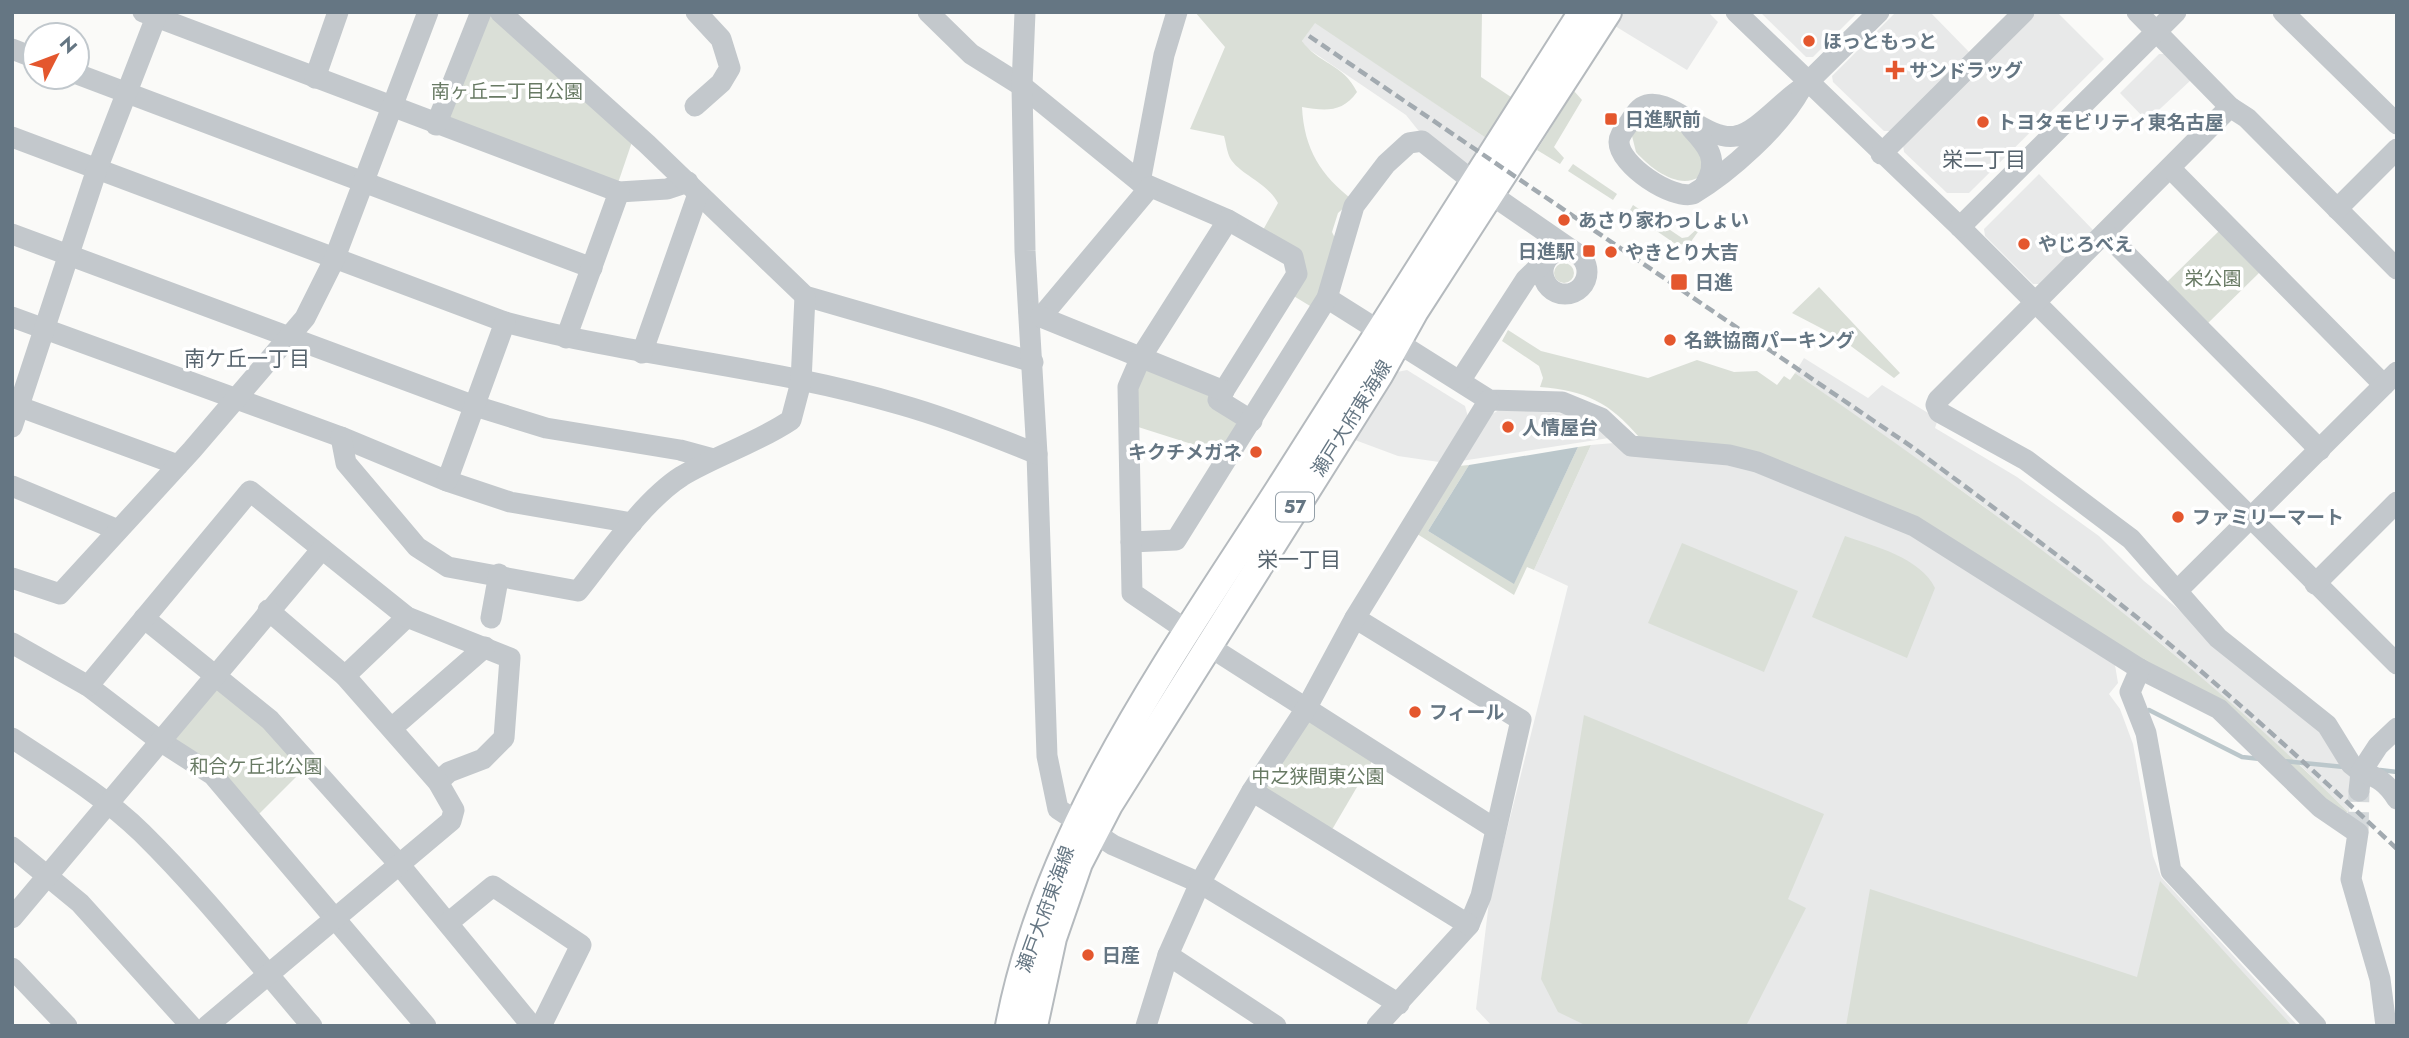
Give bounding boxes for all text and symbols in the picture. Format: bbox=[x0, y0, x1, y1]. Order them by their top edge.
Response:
north arrow bbox=[21, 21, 91, 91]
place label: ほっともっと bbox=[1823, 28, 1937, 55]
text: N bbox=[53, 30, 83, 60]
marker: ほっともっと bbox=[1801, 33, 1817, 49]
place label: サンドラッグ bbox=[1909, 57, 2023, 84]
marker: サンドラッグ bbox=[1887, 62, 1903, 78]
park label: 南ヶ丘二丁目公園 bbox=[431, 78, 583, 105]
place label: 日進駅前 bbox=[1625, 106, 1701, 133]
place label: トヨタモビリティ東名古屋 bbox=[1997, 109, 2224, 136]
marker: 日進駅前 bbox=[1603, 111, 1619, 127]
marker: トヨタモビリティ東名古屋 bbox=[1975, 114, 1991, 130]
district label: 栄二丁目 bbox=[1942, 145, 2026, 175]
place label: あさり家わっしょい bbox=[1578, 207, 1749, 234]
marker: あさり家わっしょい bbox=[1556, 212, 1572, 228]
place label: やじろべえ bbox=[2038, 231, 2133, 258]
marker: やじろべえ bbox=[2016, 236, 2032, 252]
place label: 日進駅 bbox=[1518, 238, 1575, 265]
place label: やきとり大吉 bbox=[1625, 239, 1739, 266]
marker: 日進駅 bbox=[1581, 243, 1597, 259]
marker: やきとり大吉 bbox=[1603, 244, 1619, 260]
park label: 栄公園 bbox=[2184, 265, 2242, 292]
place label: 日進 bbox=[1695, 269, 1733, 296]
marker: 日進 bbox=[1669, 272, 1689, 292]
place label: 名鉄協商パーキング bbox=[1684, 327, 1854, 354]
marker: 名鉄協商パーキング bbox=[1662, 332, 1678, 348]
district label: 南ケ丘一丁目 bbox=[184, 344, 310, 374]
street label: 瀬戸大府東海線 bbox=[1305, 355, 1398, 482]
place label: 人情屋台 bbox=[1522, 414, 1598, 441]
marker: 人情屋台 bbox=[1500, 419, 1516, 435]
place label: キクチメガネ bbox=[1128, 439, 1242, 466]
marker: キクチメガネ bbox=[1248, 444, 1264, 460]
road number: 57 bbox=[1276, 492, 1314, 522]
place label: ファミリーマート bbox=[2192, 504, 2344, 531]
marker: ファミリーマート bbox=[2170, 509, 2186, 525]
district label: 栄一丁目 bbox=[1257, 545, 1341, 575]
place label: フィール bbox=[1429, 699, 1505, 726]
marker: フィール bbox=[1407, 704, 1423, 720]
park label: 和合ケ丘北公園 bbox=[189, 753, 323, 780]
park label: 中之狭間東公園 bbox=[1251, 763, 1385, 790]
street label: 瀬戸大府東海線 bbox=[1010, 842, 1081, 976]
place label: 日産 bbox=[1102, 942, 1140, 969]
marker: 日産 bbox=[1080, 947, 1096, 963]

